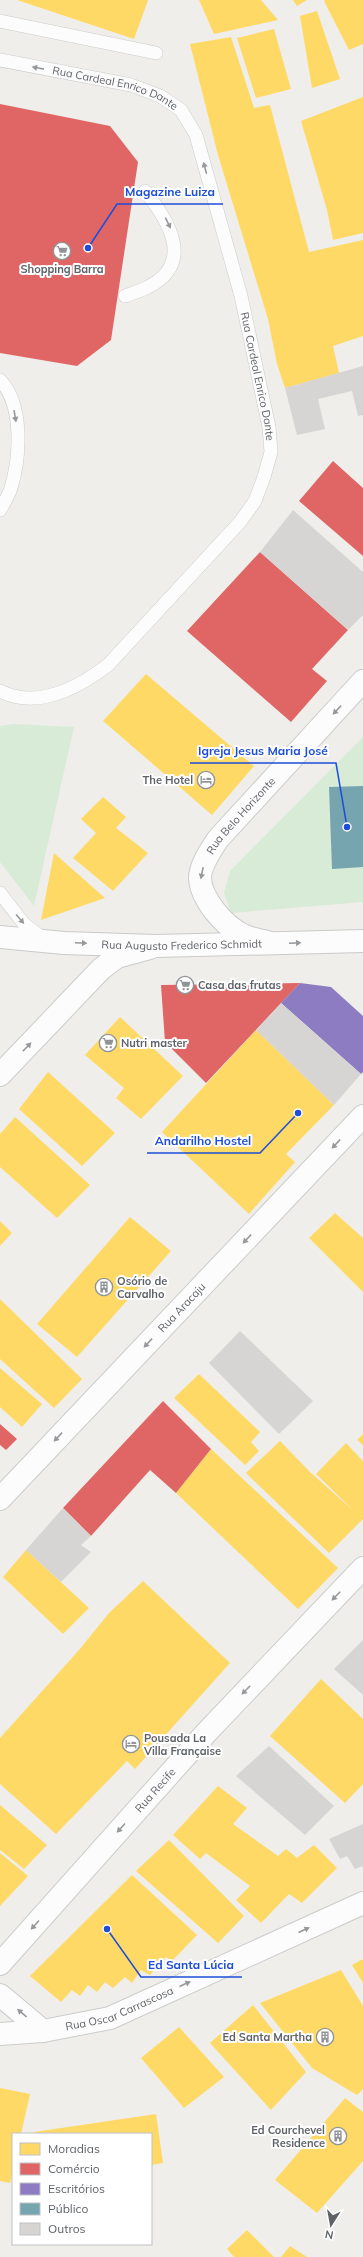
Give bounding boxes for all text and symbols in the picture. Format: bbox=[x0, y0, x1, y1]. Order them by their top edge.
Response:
street label: Rua Cardeal Enrico Dante bbox=[51, 63, 181, 113]
one-way arrow bbox=[32, 64, 44, 70]
one-way arrow bbox=[201, 162, 207, 174]
callout: Magazine Luiza bbox=[117, 180, 223, 204]
text: Magazine Luiza bbox=[125, 184, 215, 199]
one-way arrow bbox=[165, 217, 171, 229]
supermarket icon: Shopping Barra bbox=[52, 241, 72, 261]
place label: Shopping Barra bbox=[20, 262, 104, 276]
street label: Rua Cardeal Enrico Dante bbox=[238, 311, 277, 441]
one-way arrow bbox=[13, 409, 19, 422]
one-way arrow bbox=[332, 705, 341, 715]
callout: Igreja Jesus Maria José bbox=[190, 739, 336, 763]
text: Igreja Jesus Maria José bbox=[198, 743, 328, 758]
hotel icon: The Hotel bbox=[196, 770, 216, 790]
place label: The Hotel bbox=[143, 773, 193, 787]
street label: Rua Belo Horizonte bbox=[203, 774, 278, 857]
one-way arrow bbox=[199, 867, 205, 880]
one-way arrow bbox=[16, 914, 25, 925]
street label: Rua Augusto Frederico Schmidt bbox=[101, 936, 262, 953]
one-way arrow bbox=[75, 940, 88, 946]
one-way arrow bbox=[289, 940, 302, 946]
supermarket icon: Casa das frutas bbox=[175, 975, 195, 995]
place label: Casa das frutas bbox=[198, 978, 282, 992]
supermarket icon: Nutri master bbox=[98, 1033, 118, 1053]
place label: Nutri master bbox=[121, 1036, 188, 1050]
one-way arrow bbox=[22, 1042, 32, 1052]
callout: Andarilho Hostel bbox=[147, 1129, 260, 1153]
text: Andarilho Hostel bbox=[155, 1133, 251, 1148]
one-way arrow bbox=[331, 1139, 341, 1149]
one-way arrow bbox=[243, 1234, 252, 1243]
place label: Osório de Carvalho bbox=[117, 1274, 167, 1301]
building icon: Osório de Carvalho bbox=[94, 1277, 114, 1297]
street label: Rua Aracaju bbox=[155, 1280, 208, 1335]
one-way arrow bbox=[143, 1338, 152, 1348]
one-way arrow bbox=[53, 1432, 63, 1442]
one-way arrow bbox=[331, 1591, 341, 1601]
one-way arrow bbox=[242, 1685, 251, 1695]
place label: Pousada La Villa Française bbox=[143, 1731, 221, 1758]
hotel icon: Pousada La Villa Française bbox=[121, 1734, 141, 1754]
street label: Rua Recife bbox=[132, 1765, 178, 1815]
one-way arrow bbox=[117, 1822, 126, 1833]
one-way arrow bbox=[30, 1920, 40, 1930]
one-way arrow bbox=[298, 1927, 310, 1934]
callout: Ed Santa Lúcia bbox=[141, 1953, 242, 1977]
text: Ed Santa Lúcia bbox=[148, 1957, 234, 1972]
one-way arrow bbox=[180, 1981, 191, 1987]
street label: Rua Oscar Carrascosa bbox=[64, 1983, 175, 2034]
one-way arrow bbox=[16, 2009, 27, 2018]
building icon: Ed Santa Martha bbox=[315, 2027, 335, 2047]
place label: Ed Santa Martha bbox=[222, 2030, 312, 2044]
place label: Ed Courchevel Residence bbox=[251, 2123, 325, 2150]
building icon: Ed Courchevel Residence bbox=[328, 2126, 348, 2146]
legend bbox=[12, 2133, 152, 2245]
text: Moradias bbox=[48, 2141, 100, 2156]
text: Comércio bbox=[48, 2161, 100, 2176]
text: Escritórios bbox=[48, 2181, 105, 2196]
text: Público bbox=[48, 2201, 88, 2216]
north arrow bbox=[311, 2205, 351, 2245]
text: Outros bbox=[48, 2221, 86, 2236]
text: N bbox=[324, 2227, 335, 2242]

